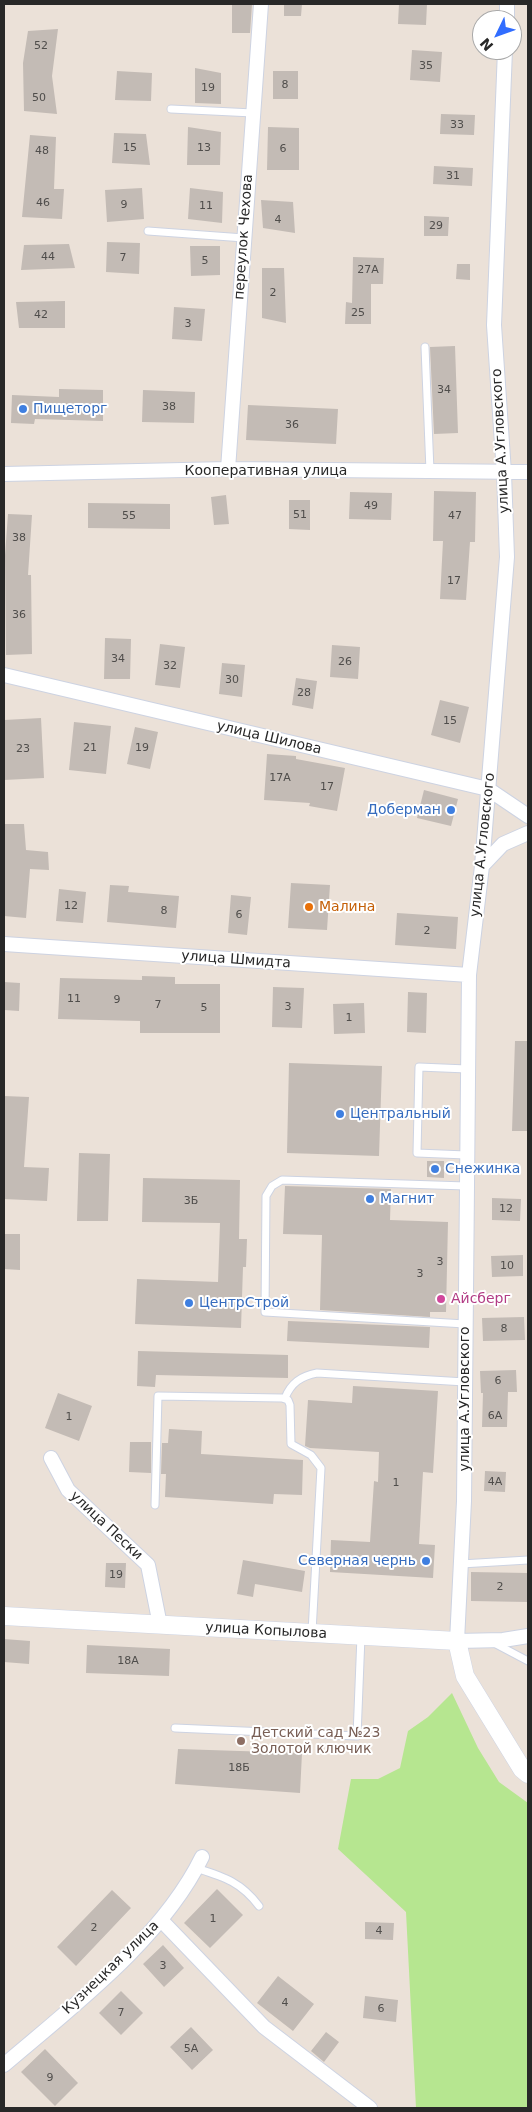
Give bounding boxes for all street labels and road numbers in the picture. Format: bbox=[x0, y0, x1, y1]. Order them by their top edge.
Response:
street label: переулок Чехова bbox=[231, 174, 257, 300]
street label: улица А.Угловского bbox=[489, 368, 513, 514]
street label: Кооперативная улица bbox=[185, 463, 347, 479]
street label: улица Шилова bbox=[215, 718, 323, 758]
street label: улица А.Угловского bbox=[467, 772, 499, 918]
street label: улица Шмидта bbox=[181, 948, 291, 972]
street label: улица А.Угловского bbox=[457, 1326, 473, 1472]
street label: улица Пески bbox=[66, 1488, 146, 1564]
street label: улица Копылова bbox=[205, 1619, 327, 1643]
street label: Кузнецкая улица bbox=[59, 1918, 163, 2018]

